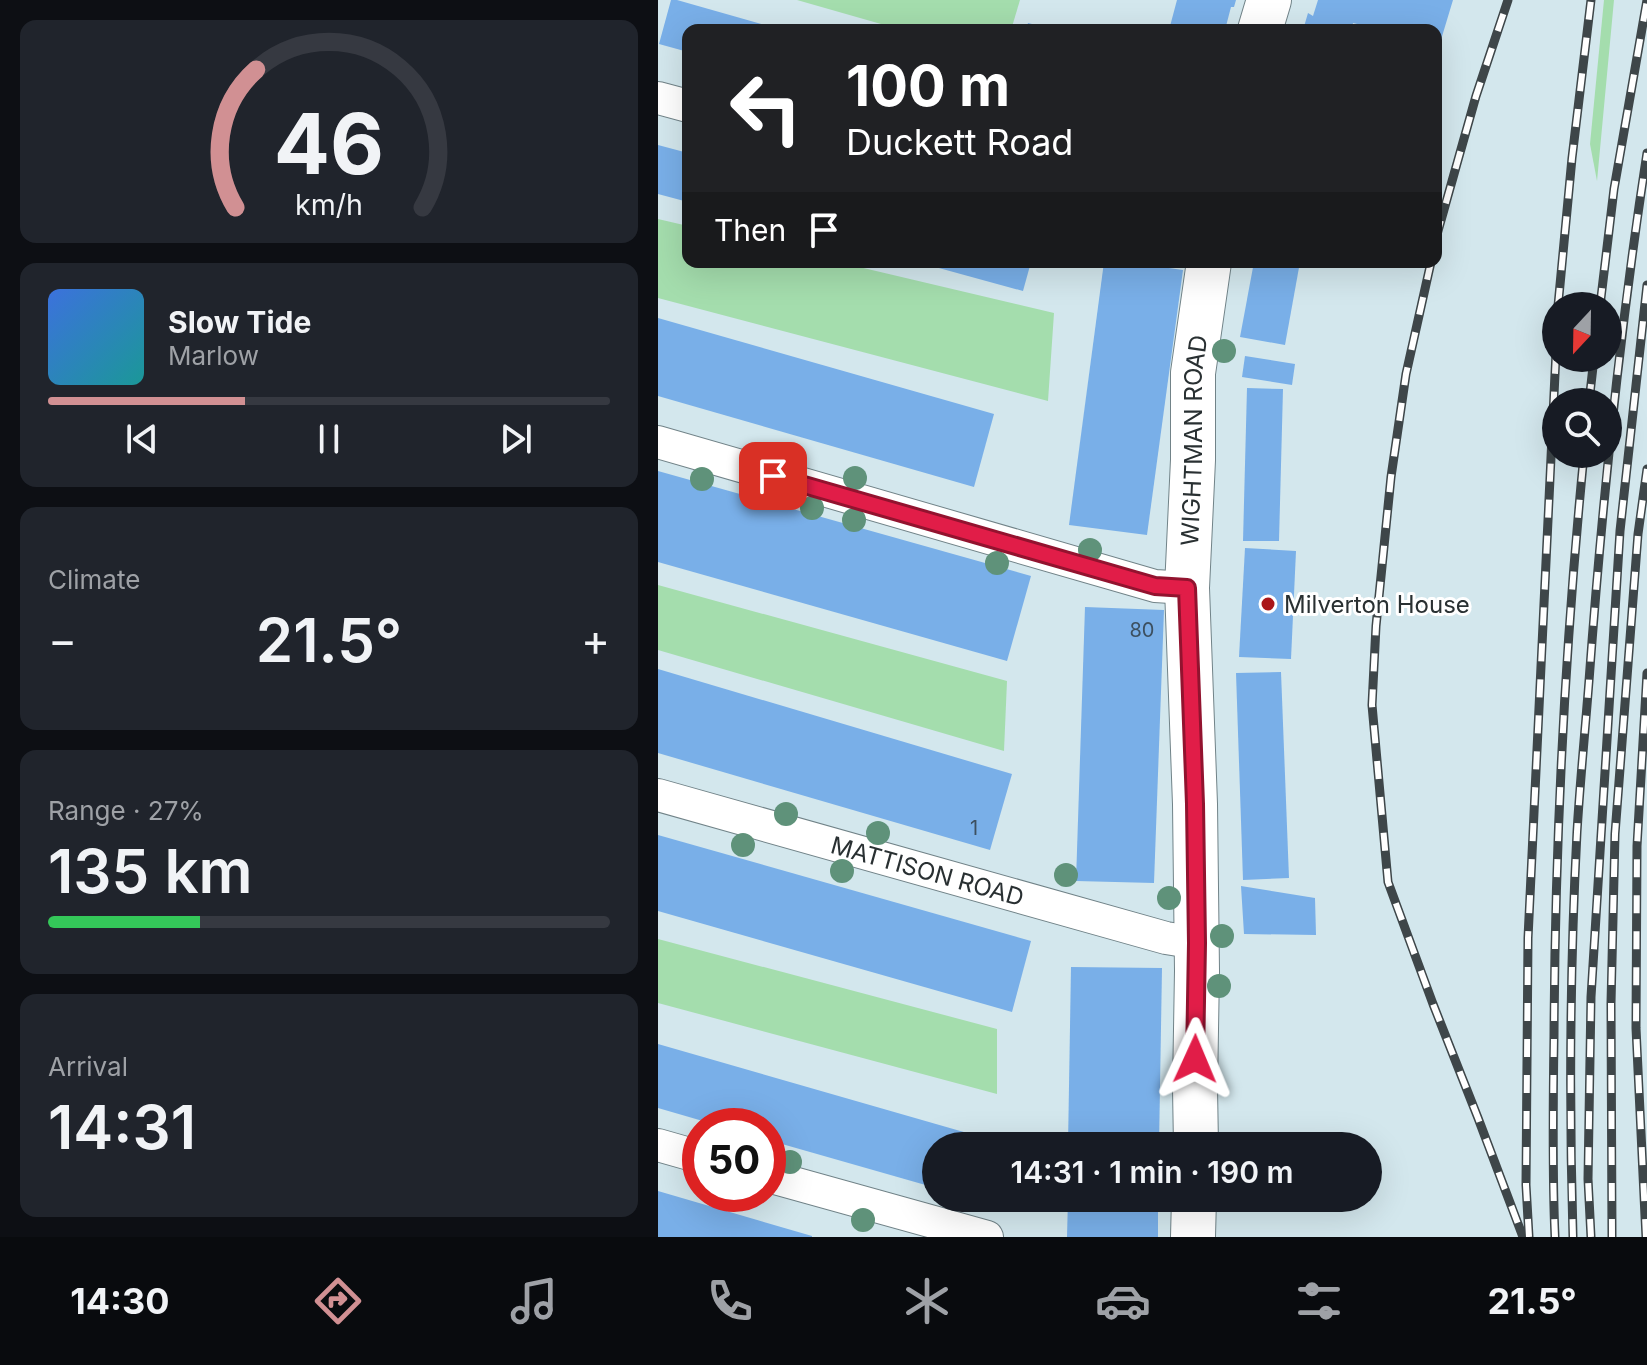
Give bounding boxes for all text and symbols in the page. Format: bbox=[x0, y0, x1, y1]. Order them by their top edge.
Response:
text: 100 m bbox=[846, 52, 1010, 120]
icon: left bbox=[714, 56, 818, 160]
text: 46 bbox=[274, 92, 384, 193]
text: Duckett Road bbox=[846, 120, 1073, 164]
text: km/h bbox=[295, 187, 363, 222]
icon: arrive bbox=[802, 208, 846, 252]
text: Then bbox=[714, 212, 786, 248]
north arrow bbox=[1542, 292, 1622, 372]
map controls bbox=[1542, 292, 1622, 468]
text: Slow Tide bbox=[168, 304, 311, 340]
street label: WIGHTMAN ROAD bbox=[1174, 333, 1213, 547]
text: Marlow bbox=[168, 340, 259, 371]
button: search bbox=[1542, 388, 1622, 468]
icon: previous bbox=[120, 417, 164, 461]
icon: pause bbox=[307, 417, 351, 461]
icon: next bbox=[494, 417, 538, 461]
pin bbox=[739, 442, 807, 510]
icon: arrive bbox=[751, 454, 795, 498]
text: Climate bbox=[48, 564, 140, 595]
place label: Milverton House bbox=[1284, 590, 1470, 619]
marker: Milverton House bbox=[1259, 595, 1277, 613]
text: 21.5° bbox=[256, 604, 402, 676]
text: − bbox=[48, 613, 77, 667]
text: + bbox=[581, 613, 610, 667]
house number: 80 bbox=[1130, 618, 1155, 642]
text: Range · 27% bbox=[48, 795, 204, 826]
house number: 1 bbox=[970, 816, 978, 840]
street label: MATTISON ROAD bbox=[828, 830, 1027, 912]
text: 135 km bbox=[48, 835, 253, 907]
position arrow bbox=[1153, 1017, 1237, 1101]
text: Arrival bbox=[48, 1051, 128, 1082]
text: 14:31 bbox=[48, 1091, 196, 1163]
speed limit sign: 50 bbox=[682, 1108, 786, 1212]
text: 14:31 · 1 min · 190 m bbox=[1010, 1154, 1294, 1190]
icon: directions bbox=[310, 1273, 366, 1329]
icon: music bbox=[506, 1273, 562, 1329]
icon: phone bbox=[702, 1273, 758, 1329]
icon: climate bbox=[899, 1273, 955, 1329]
icon: car bbox=[1095, 1273, 1151, 1329]
icon: filters bbox=[1291, 1273, 1347, 1329]
text: 14:30 bbox=[70, 1279, 170, 1323]
text: 21.5° bbox=[1487, 1279, 1577, 1323]

